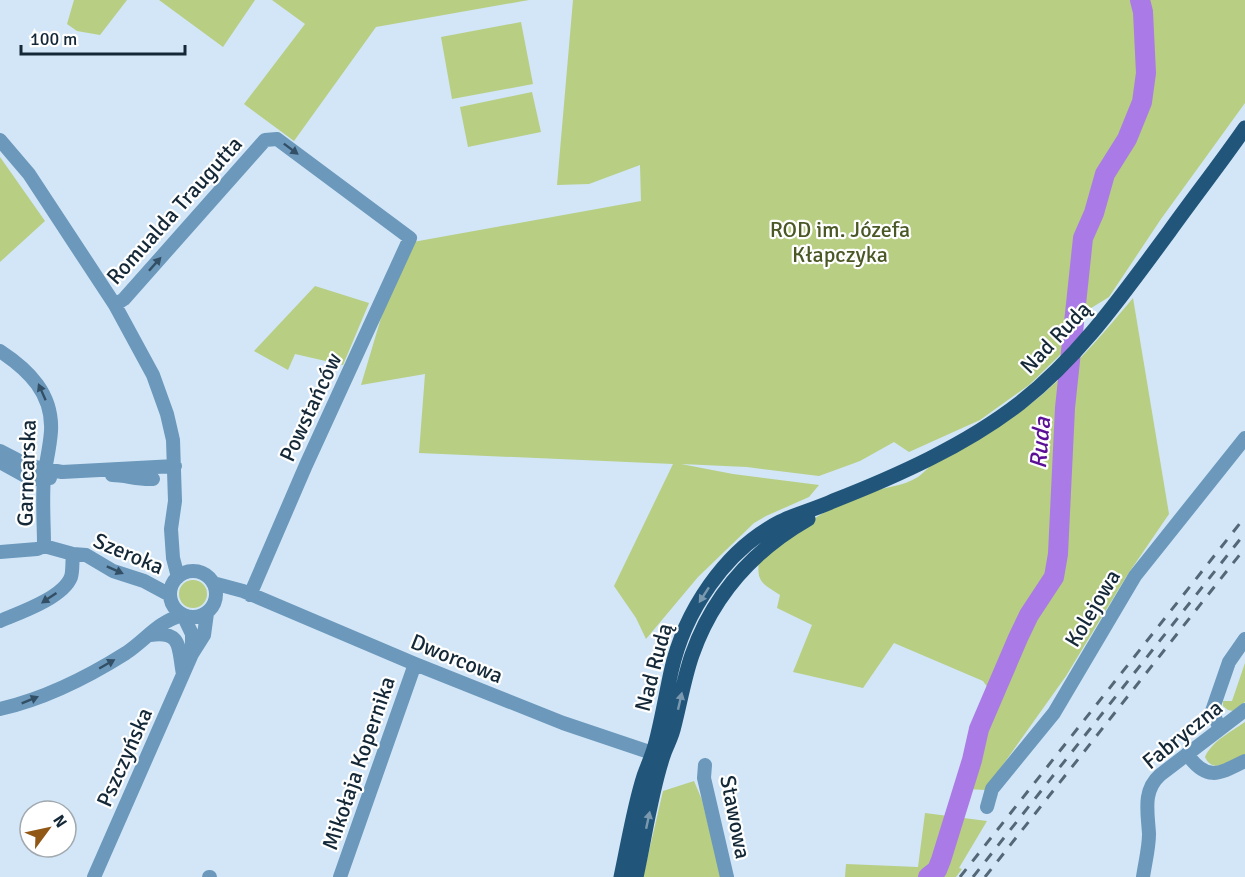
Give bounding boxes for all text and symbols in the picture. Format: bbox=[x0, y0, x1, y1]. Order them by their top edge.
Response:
scale bar bbox=[21, 18, 184, 56]
text: 100 m bbox=[30, 28, 77, 50]
street label: Romualda Traugutta bbox=[101, 131, 248, 290]
one-way arrow bbox=[283, 143, 299, 155]
park label: ROD im. Józefa Kłapczyka bbox=[770, 216, 910, 268]
one-way arrow bbox=[148, 257, 161, 272]
street label: Nad Rudą bbox=[1014, 296, 1096, 379]
street label: Powstańców bbox=[274, 348, 347, 466]
one-way arrow bbox=[37, 384, 46, 401]
water label: Ruda bbox=[1023, 415, 1057, 470]
street label: Garncarska bbox=[11, 419, 42, 527]
street label: Szeroka bbox=[90, 527, 168, 580]
street label: Kolejowa bbox=[1059, 565, 1126, 652]
one-way arrow bbox=[107, 566, 124, 575]
one-way arrow bbox=[699, 587, 710, 603]
one-way arrow bbox=[41, 592, 57, 604]
street label: Nad Rudą bbox=[629, 620, 678, 714]
street label: Dworcowa bbox=[407, 628, 507, 689]
one-way arrow bbox=[99, 659, 115, 670]
street label: Mikołaja Kopernika bbox=[316, 673, 401, 853]
one-way arrow bbox=[676, 691, 685, 710]
street label: Fabryczna bbox=[1137, 694, 1228, 775]
one-way arrow bbox=[22, 695, 40, 705]
street label: Pszczyńska bbox=[91, 704, 158, 811]
street label: Stawowa bbox=[714, 773, 757, 861]
north arrow bbox=[18, 799, 78, 859]
one-way arrow bbox=[644, 810, 653, 829]
text: N bbox=[48, 811, 71, 831]

